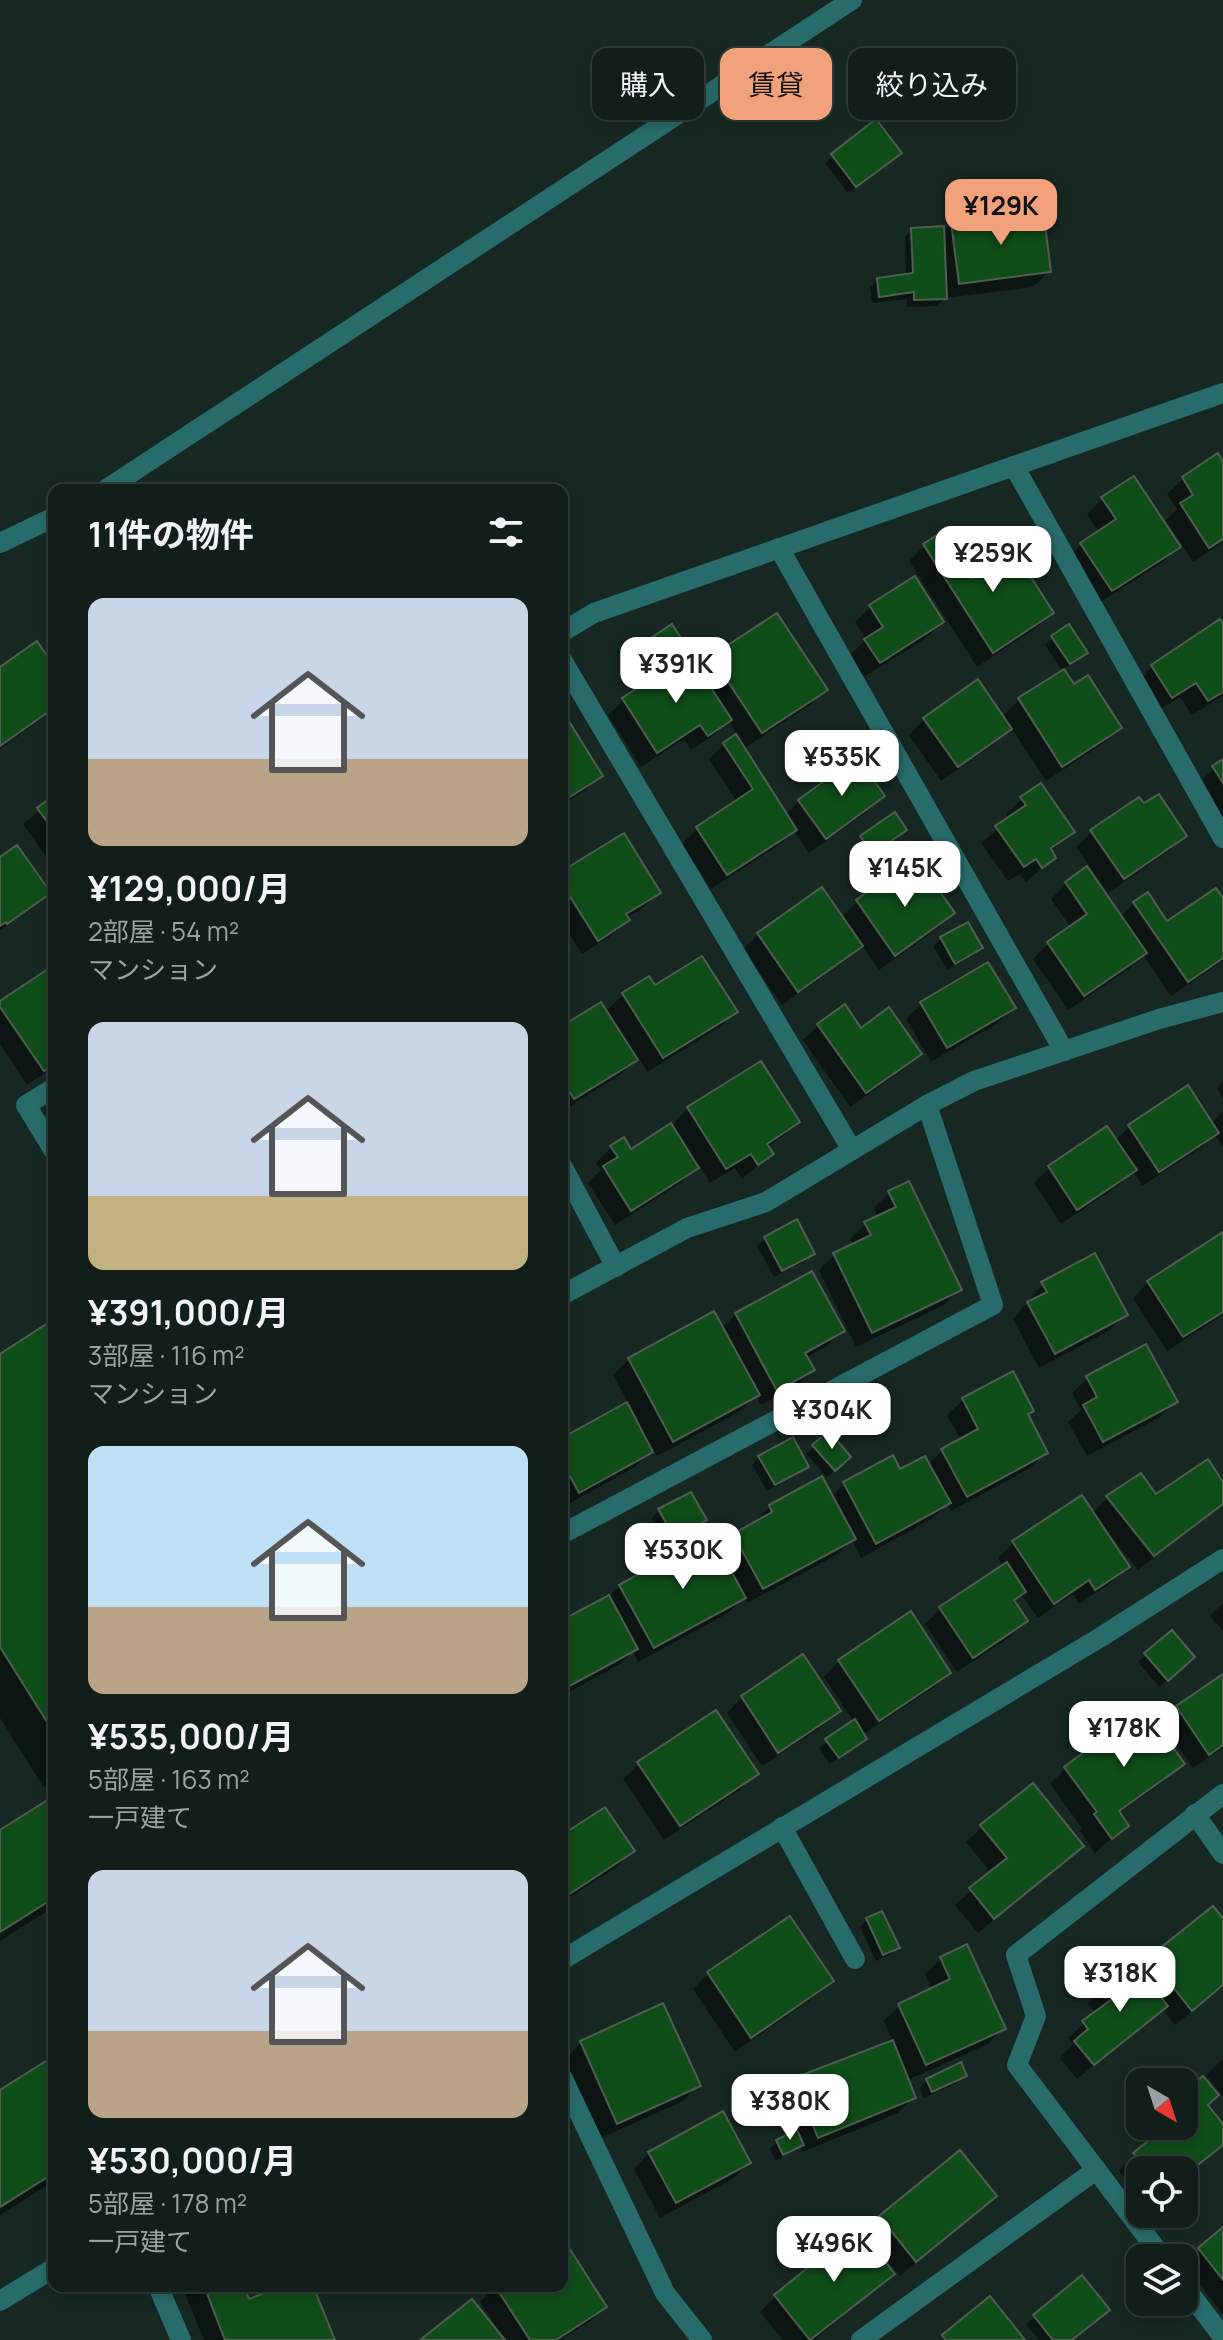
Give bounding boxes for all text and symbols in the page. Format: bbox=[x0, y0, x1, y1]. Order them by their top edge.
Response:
chip: 購入 bbox=[592, 48, 704, 120]
chip: 賃貸 bbox=[720, 48, 832, 120]
chip: 絞り込み bbox=[848, 48, 1016, 120]
pin: ¥129K bbox=[945, 179, 1057, 247]
text: ¥129K bbox=[963, 187, 1039, 223]
icon: filters bbox=[484, 510, 528, 554]
text: 11件の物件 bbox=[88, 511, 254, 557]
pin: ¥259K bbox=[937, 526, 1049, 594]
text: ¥259K bbox=[953, 534, 1033, 570]
pin: ¥391K bbox=[620, 637, 732, 705]
text: ¥391K bbox=[638, 645, 714, 681]
icon: home bbox=[236, 650, 380, 794]
pin: ¥535K bbox=[786, 730, 898, 798]
text: ¥535K bbox=[803, 738, 881, 774]
pin: ¥145K bbox=[849, 841, 961, 909]
text: ¥145K bbox=[867, 849, 943, 885]
text: ¥129,000/月 bbox=[88, 865, 291, 911]
text: 2部屋 · 54 m² bbox=[88, 913, 239, 949]
text: マンション bbox=[88, 951, 218, 987]
icon: home bbox=[236, 1074, 380, 1218]
text: ¥391,000/月 bbox=[88, 1289, 289, 1335]
text: 3部屋 · 116 m² bbox=[88, 1337, 245, 1373]
text: マンション bbox=[88, 1375, 218, 1411]
pin: ¥304K bbox=[776, 1383, 888, 1451]
text: ¥304K bbox=[792, 1391, 872, 1427]
icon: home bbox=[236, 1498, 380, 1642]
pin: ¥530K bbox=[627, 1523, 739, 1591]
text: ¥530K bbox=[643, 1531, 723, 1567]
pin: ¥178K bbox=[1068, 1701, 1180, 1769]
text: ¥178K bbox=[1087, 1709, 1161, 1745]
text: ¥535,000/月 bbox=[88, 1713, 295, 1759]
text: 5部屋 · 163 m² bbox=[88, 1761, 250, 1797]
text: 一戸建て bbox=[88, 1799, 192, 1835]
icon: home bbox=[236, 1922, 380, 2066]
pin: ¥318K bbox=[1064, 1946, 1176, 2014]
text: ¥318K bbox=[1082, 1954, 1158, 1990]
north arrow bbox=[1126, 2068, 1198, 2140]
map controls bbox=[1126, 2068, 1198, 2316]
pin: ¥380K bbox=[734, 2074, 846, 2142]
text: ¥380K bbox=[750, 2082, 830, 2118]
text: ¥530,000/月 bbox=[88, 2137, 297, 2183]
button: locate bbox=[1126, 2156, 1198, 2228]
text: 5部屋 · 178 m² bbox=[88, 2185, 247, 2221]
pin: ¥496K bbox=[778, 2216, 890, 2284]
text: 一戸建て bbox=[88, 2223, 192, 2259]
text: ¥496K bbox=[795, 2224, 873, 2260]
button: layers bbox=[1126, 2244, 1198, 2316]

